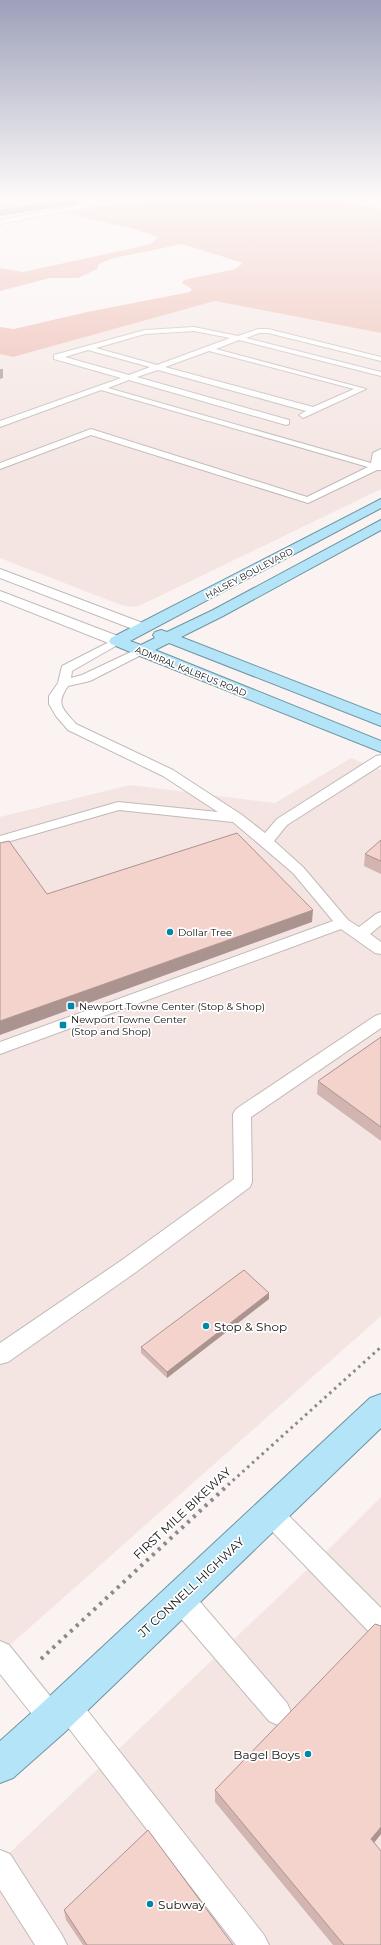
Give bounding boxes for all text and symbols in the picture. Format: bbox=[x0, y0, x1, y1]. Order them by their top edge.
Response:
street label: HALSEY BOULEVARD bbox=[203, 545, 295, 601]
street label: ADMIRAL KALBFUS ROAD bbox=[134, 644, 248, 698]
place label: Dollar Tree bbox=[178, 926, 232, 939]
marker: Dollar Tree bbox=[165, 927, 175, 937]
place label: Newport Towne Center (Stop & Shop) bbox=[79, 1000, 265, 1013]
marker: Newport Towne Center (Stop & Shop) bbox=[66, 1001, 76, 1011]
place label: Newport Towne Center (Stop and Shop) bbox=[71, 1013, 187, 1038]
marker: Newport Towne Center (Stop and Shop) bbox=[58, 1020, 68, 1030]
place label: Stop & Shop bbox=[214, 1319, 287, 1334]
marker: Stop & Shop bbox=[201, 1321, 211, 1331]
street label: FIRST MILE BIKEWAY bbox=[130, 1464, 234, 1562]
street label: JT CONNELL HIGHWAY bbox=[134, 1534, 247, 1641]
place label: Bagel Boys bbox=[233, 1747, 300, 1762]
marker: Bagel Boys bbox=[303, 1749, 313, 1759]
place label: Subway bbox=[158, 1897, 206, 1912]
marker: Subway bbox=[145, 1899, 155, 1909]

